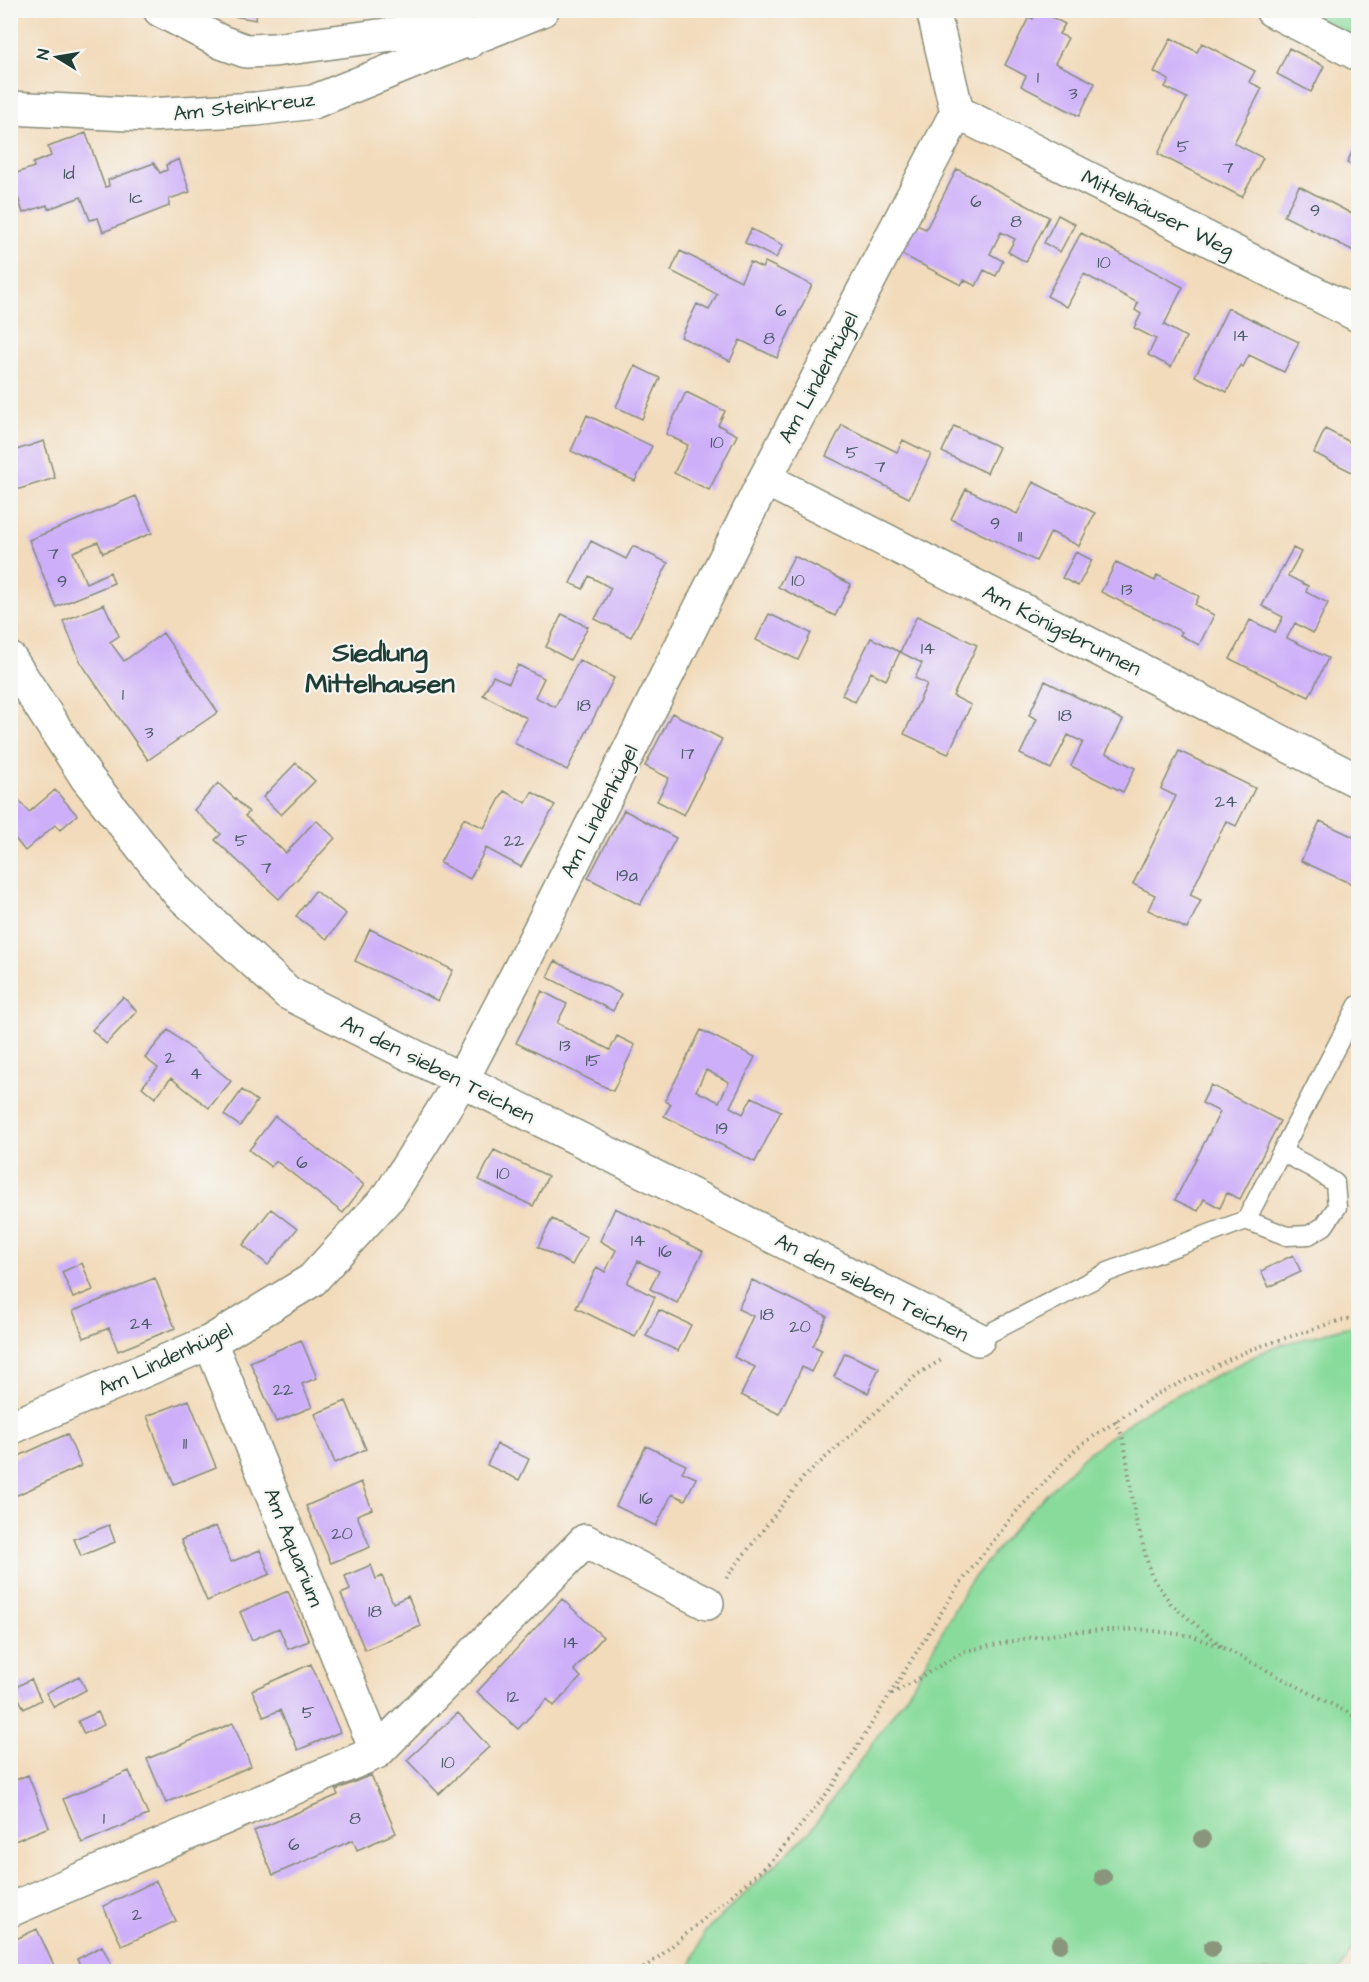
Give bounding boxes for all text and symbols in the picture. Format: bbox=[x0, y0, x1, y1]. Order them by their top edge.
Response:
north arrow bbox=[27, 27, 87, 87]
text: N bbox=[32, 47, 55, 61]
house number: 1 bbox=[1037, 65, 1039, 90]
house number: 3 bbox=[1068, 81, 1078, 106]
street label: Am Steinkreuz bbox=[172, 85, 317, 128]
house number: 5 bbox=[1177, 134, 1190, 159]
house number: 7 bbox=[1222, 155, 1234, 180]
house number: 1d bbox=[63, 161, 75, 186]
street label: Mittelhäuser Weg bbox=[1076, 162, 1239, 266]
house number: 1c bbox=[129, 185, 143, 210]
house number: 6 bbox=[970, 189, 982, 214]
house number: 9 bbox=[1310, 198, 1320, 223]
house number: 8 bbox=[1010, 209, 1022, 234]
house number: 10 bbox=[1097, 250, 1111, 275]
house number: 6 bbox=[775, 298, 787, 323]
street label: Am Lindenhügel bbox=[771, 306, 867, 449]
house number: 14 bbox=[1234, 323, 1248, 348]
house number: 8 bbox=[763, 326, 775, 351]
house number: 10 bbox=[710, 430, 724, 455]
house number: 5 bbox=[846, 440, 859, 465]
house number: 7 bbox=[874, 454, 886, 479]
house number: 9 bbox=[990, 511, 1000, 536]
house number: 11 bbox=[1018, 524, 1022, 549]
house number: 7 bbox=[47, 541, 59, 566]
house number: 10 bbox=[791, 568, 805, 593]
house number: 9 bbox=[57, 569, 67, 594]
house number: 13 bbox=[1121, 577, 1133, 602]
street label: Am Königsbrunnen bbox=[976, 578, 1146, 685]
district label: Siedlung Mittelhausen bbox=[305, 634, 455, 703]
house number: 14 bbox=[921, 636, 935, 661]
house number: 1 bbox=[122, 682, 124, 707]
house number: 18 bbox=[577, 693, 591, 718]
house number: 18 bbox=[1058, 703, 1072, 728]
house number: 3 bbox=[144, 720, 154, 745]
street label: Am Lindenhügel bbox=[553, 740, 647, 884]
house number: 17 bbox=[681, 741, 695, 766]
house number: 24 bbox=[1215, 789, 1237, 814]
house number: 5 bbox=[235, 828, 248, 853]
house number: 22 bbox=[504, 828, 525, 853]
house number: 7 bbox=[260, 855, 272, 880]
house number: 19a bbox=[616, 863, 638, 888]
street label: An den sieben Teichen bbox=[336, 1008, 540, 1131]
house number: 13 bbox=[559, 1033, 571, 1058]
house number: 2 bbox=[165, 1045, 176, 1070]
house number: 15 bbox=[585, 1048, 601, 1073]
house number: 4 bbox=[190, 1061, 202, 1086]
house number: 19 bbox=[716, 1116, 728, 1141]
house number: 6 bbox=[296, 1150, 308, 1175]
house number: 10 bbox=[496, 1161, 510, 1186]
street label: An den sieben Teichen bbox=[770, 1226, 974, 1349]
house number: 14 bbox=[631, 1228, 645, 1253]
house number: 16 bbox=[658, 1239, 672, 1264]
house number: 18 bbox=[760, 1302, 774, 1327]
house number: 24 bbox=[130, 1311, 152, 1336]
house number: 20 bbox=[789, 1314, 811, 1339]
street label: Am Lindenhügel bbox=[93, 1316, 238, 1405]
house number: 22 bbox=[273, 1377, 294, 1402]
house number: 11 bbox=[183, 1431, 187, 1456]
street label: Am Aquarium bbox=[257, 1484, 331, 1611]
house number: 16 bbox=[639, 1486, 653, 1511]
house number: 20 bbox=[331, 1521, 353, 1546]
house number: 18 bbox=[368, 1599, 382, 1624]
house number: 14 bbox=[564, 1630, 578, 1655]
house number: 12 bbox=[507, 1684, 520, 1709]
house number: 5 bbox=[302, 1700, 315, 1725]
house number: 10 bbox=[441, 1750, 455, 1775]
house number: 1 bbox=[103, 1806, 105, 1831]
house number: 8 bbox=[349, 1806, 361, 1831]
house number: 6 bbox=[288, 1832, 300, 1857]
house number: 2 bbox=[132, 1902, 143, 1927]

